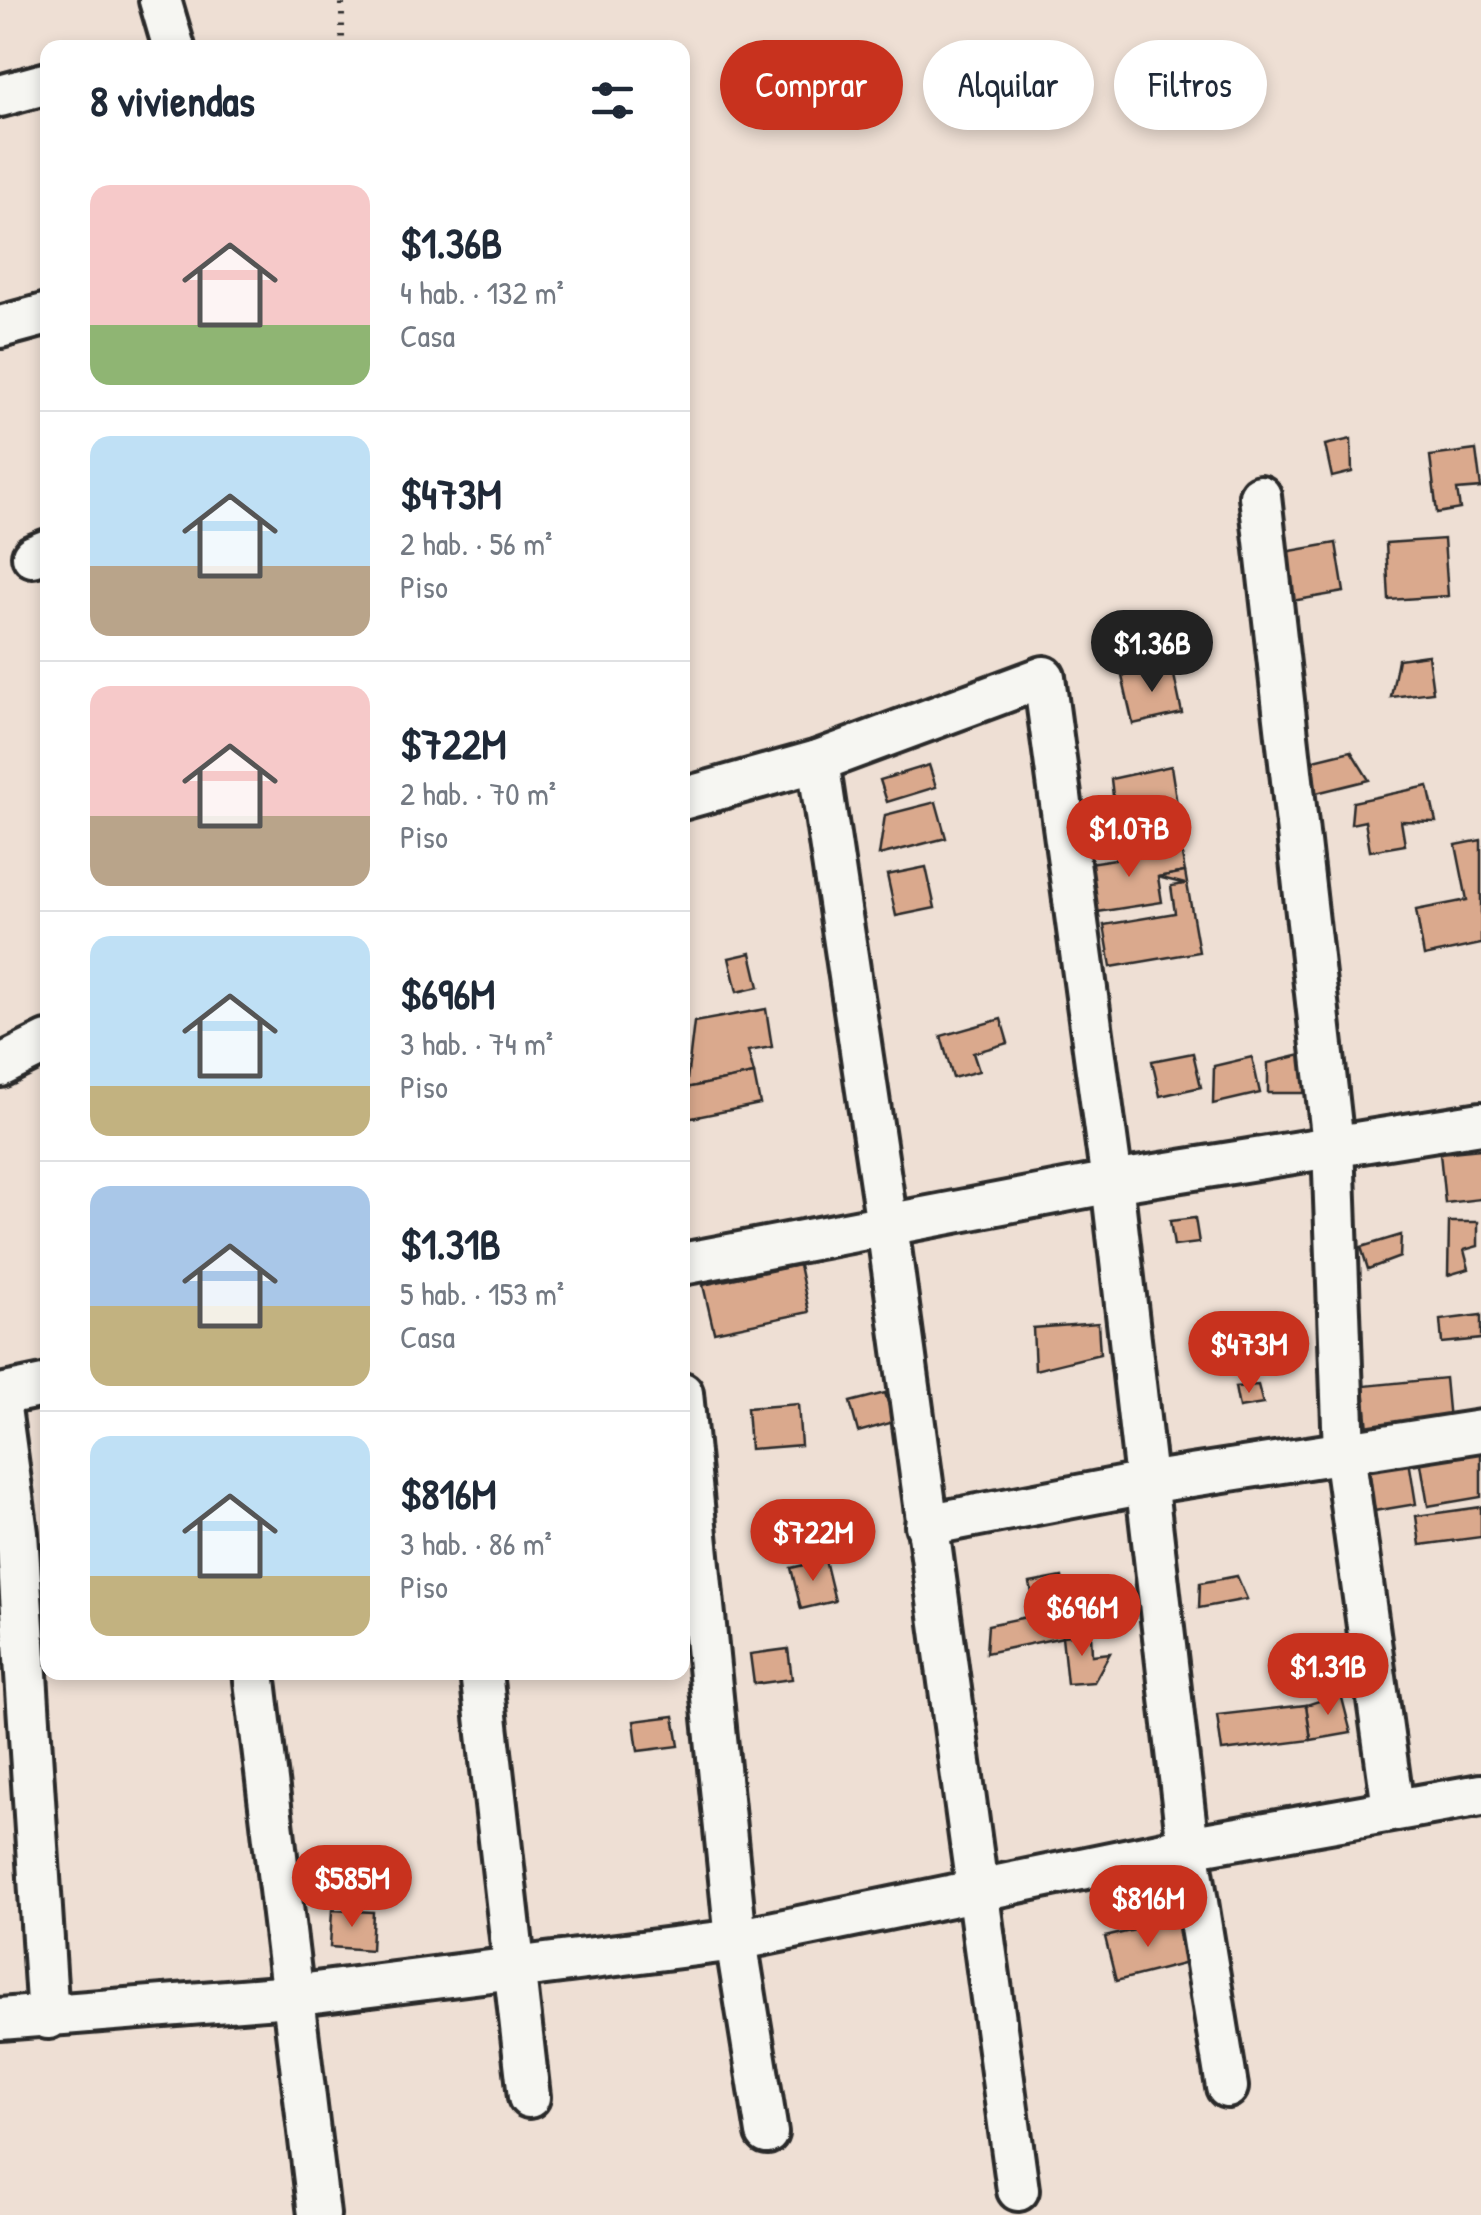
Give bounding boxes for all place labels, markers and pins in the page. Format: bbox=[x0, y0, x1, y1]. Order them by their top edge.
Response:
pin: $1.36B bbox=[1071, 610, 1233, 695]
pin: $1.07B bbox=[1048, 795, 1210, 880]
pin: $473M bbox=[1179, 1311, 1319, 1396]
pin: $722M bbox=[743, 1499, 883, 1584]
pin: $696M bbox=[1012, 1574, 1152, 1659]
pin: $1.31B bbox=[1247, 1633, 1409, 1718]
pin: $585M bbox=[282, 1845, 422, 1930]
pin: $816M bbox=[1078, 1865, 1218, 1950]

